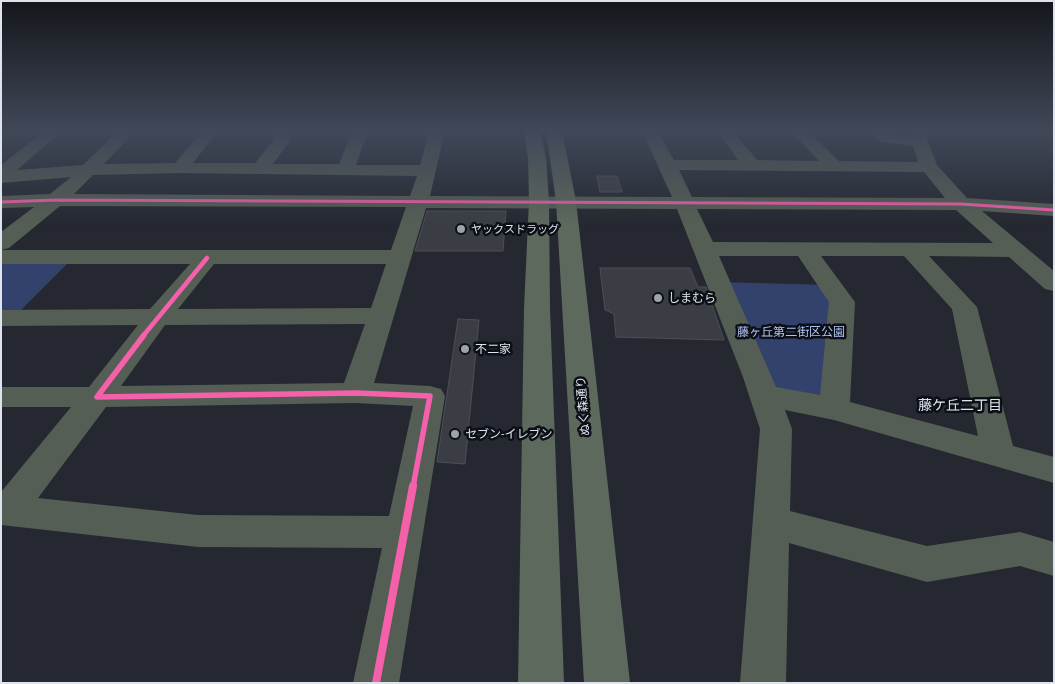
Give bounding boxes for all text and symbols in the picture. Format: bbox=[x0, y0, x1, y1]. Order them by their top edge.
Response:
place label: ヤックスドラッグ bbox=[471, 222, 559, 236]
marker: ヤックスドラッグ bbox=[455, 223, 467, 235]
place label: しまむら bbox=[668, 291, 716, 305]
marker: しまむら bbox=[652, 292, 664, 304]
park label: 藤ヶ丘第二街区公園 bbox=[737, 325, 845, 339]
place label: 不二家 bbox=[475, 342, 511, 356]
marker: 不二家 bbox=[459, 343, 471, 355]
street label: ぬく森通り bbox=[573, 375, 593, 437]
district label: 藤ケ丘二丁目 bbox=[918, 397, 1002, 413]
place label: セブン-イレブン bbox=[465, 427, 552, 441]
marker: セブン-イレブン bbox=[449, 428, 461, 440]

